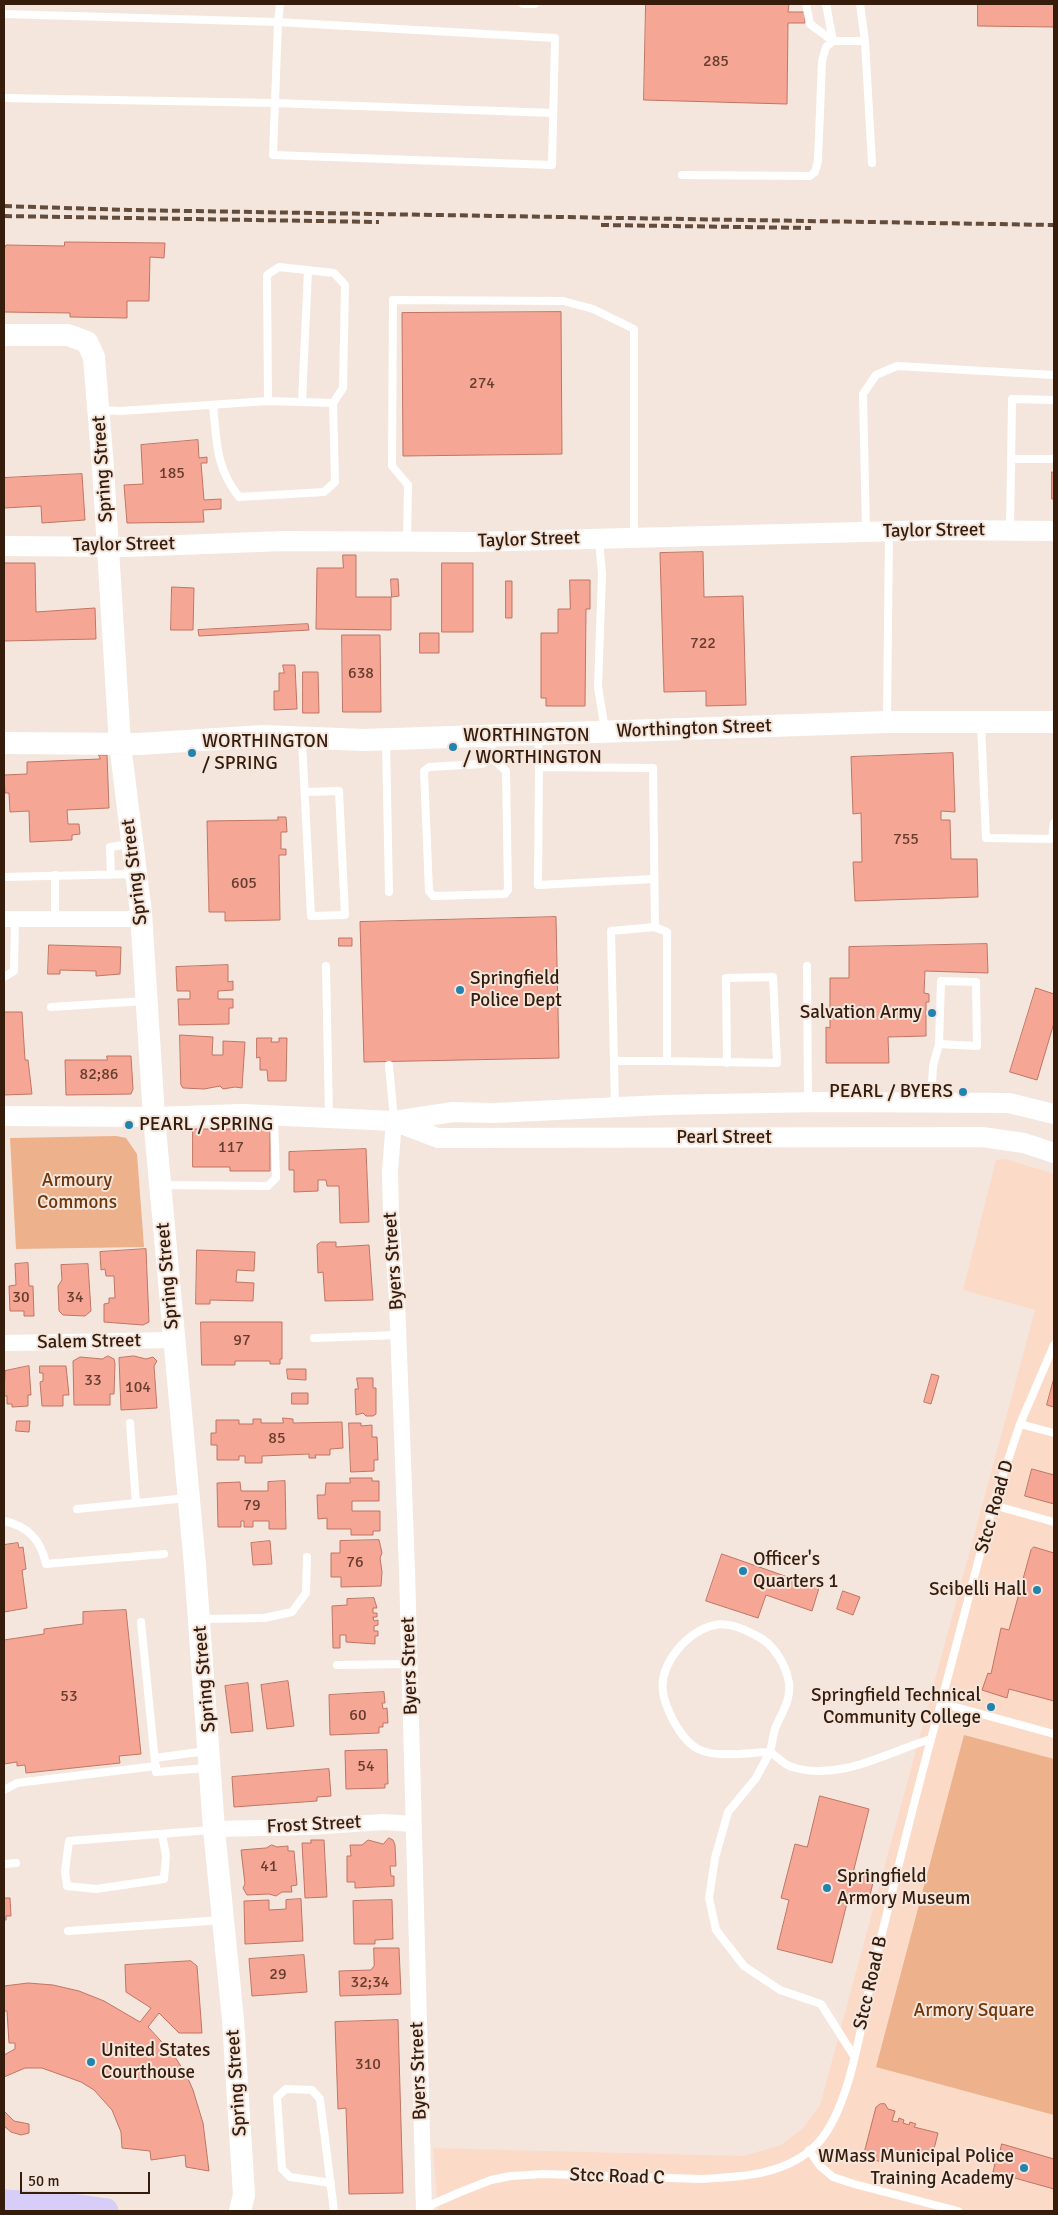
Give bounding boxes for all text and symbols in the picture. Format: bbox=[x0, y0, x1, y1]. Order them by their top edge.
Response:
house number: 285 bbox=[703, 52, 729, 72]
house number: 274 bbox=[469, 374, 495, 394]
street label: Spring Street bbox=[88, 415, 118, 523]
house number: 185 bbox=[159, 464, 185, 484]
street label: Taylor Street bbox=[883, 519, 985, 543]
street label: Taylor Street bbox=[478, 527, 580, 553]
street label: Taylor Street bbox=[73, 533, 175, 557]
house number: 722 bbox=[690, 634, 716, 654]
house number: 638 bbox=[348, 664, 374, 684]
street label: Worthington Street bbox=[616, 715, 772, 743]
place label: WORTHINGTON / WORTHINGTON bbox=[463, 725, 602, 769]
place label: WORTHINGTON / SPRING bbox=[202, 731, 329, 775]
marker: WORTHINGTON / WORTHINGTON bbox=[447, 741, 459, 753]
marker: WORTHINGTON / SPRING bbox=[186, 747, 198, 759]
street label: Spring Street bbox=[117, 817, 153, 927]
house number: 755 bbox=[893, 830, 919, 850]
house number: 605 bbox=[231, 874, 257, 894]
place label: Springfield Police Dept bbox=[470, 968, 562, 1012]
marker: Springfield Police Dept bbox=[454, 984, 466, 996]
place label: Salvation Army bbox=[800, 1002, 922, 1024]
marker: Salvation Army bbox=[926, 1007, 938, 1019]
house number: 82;86 bbox=[80, 1065, 118, 1085]
place label: PEARL / BYERS bbox=[829, 1081, 953, 1103]
marker: PEARL / BYERS bbox=[957, 1086, 969, 1098]
place label: PEARL / SPRING bbox=[139, 1114, 273, 1136]
marker: PEARL / SPRING bbox=[123, 1119, 135, 1131]
street label: Pearl Street bbox=[676, 1127, 772, 1149]
house number: 117 bbox=[218, 1138, 244, 1158]
park label: Armoury Commons bbox=[37, 1170, 117, 1214]
street label: Byers Street bbox=[379, 1211, 409, 1311]
street label: Spring Street bbox=[152, 1222, 184, 1330]
house number: 30 bbox=[12, 1288, 30, 1308]
house number: 34 bbox=[66, 1288, 84, 1308]
street label: Salem Street bbox=[37, 1330, 141, 1354]
house number: 97 bbox=[233, 1331, 251, 1351]
house number: 33 bbox=[84, 1371, 102, 1391]
house number: 104 bbox=[125, 1378, 151, 1398]
house number: 85 bbox=[268, 1429, 286, 1449]
street label: Stcc Road D bbox=[971, 1458, 1019, 1556]
house number: 79 bbox=[243, 1496, 261, 1516]
place label: Officer's Quarters 1 bbox=[753, 1549, 839, 1593]
house number: 76 bbox=[346, 1553, 364, 1573]
marker: Officer's Quarters 1 bbox=[737, 1565, 749, 1577]
place label: Scibelli Hall bbox=[929, 1579, 1027, 1601]
marker: Scibelli Hall bbox=[1031, 1584, 1043, 1596]
street label: Byers Street bbox=[397, 1616, 423, 1716]
street label: Spring Street bbox=[189, 1625, 221, 1733]
place label: Springfield Technical Community College bbox=[811, 1685, 981, 1729]
house number: 53 bbox=[60, 1687, 78, 1707]
marker: Springfield Technical Community College bbox=[985, 1701, 997, 1713]
house number: 60 bbox=[349, 1706, 367, 1726]
house number: 54 bbox=[357, 1757, 375, 1777]
street label: Frost Street bbox=[266, 1811, 362, 1839]
house number: 41 bbox=[260, 1857, 278, 1877]
place label: Springfield Armory Museum bbox=[837, 1866, 970, 1910]
marker: Springfield Armory Museum bbox=[821, 1882, 833, 1894]
street label: Stcc Road B bbox=[849, 1934, 893, 2032]
house number: 29 bbox=[269, 1965, 287, 1985]
house number: 32;34 bbox=[351, 1973, 389, 1993]
park label: Armory Square bbox=[914, 2000, 1034, 2022]
street label: Byers Street bbox=[406, 2021, 432, 2121]
street label: Spring Street bbox=[222, 2029, 252, 2137]
place label: United States Courthouse bbox=[101, 2040, 210, 2084]
house number: 310 bbox=[355, 2055, 381, 2075]
marker: United States Courthouse bbox=[85, 2056, 97, 2068]
place label: WMass Municipal Police Training Academy bbox=[818, 2146, 1014, 2190]
scale bar bbox=[22, 2162, 152, 2194]
marker: WMass Municipal Police Training Academy bbox=[1018, 2162, 1030, 2174]
street label: Stcc Road C bbox=[569, 2164, 665, 2190]
text: 50 m bbox=[28, 2172, 59, 2190]

